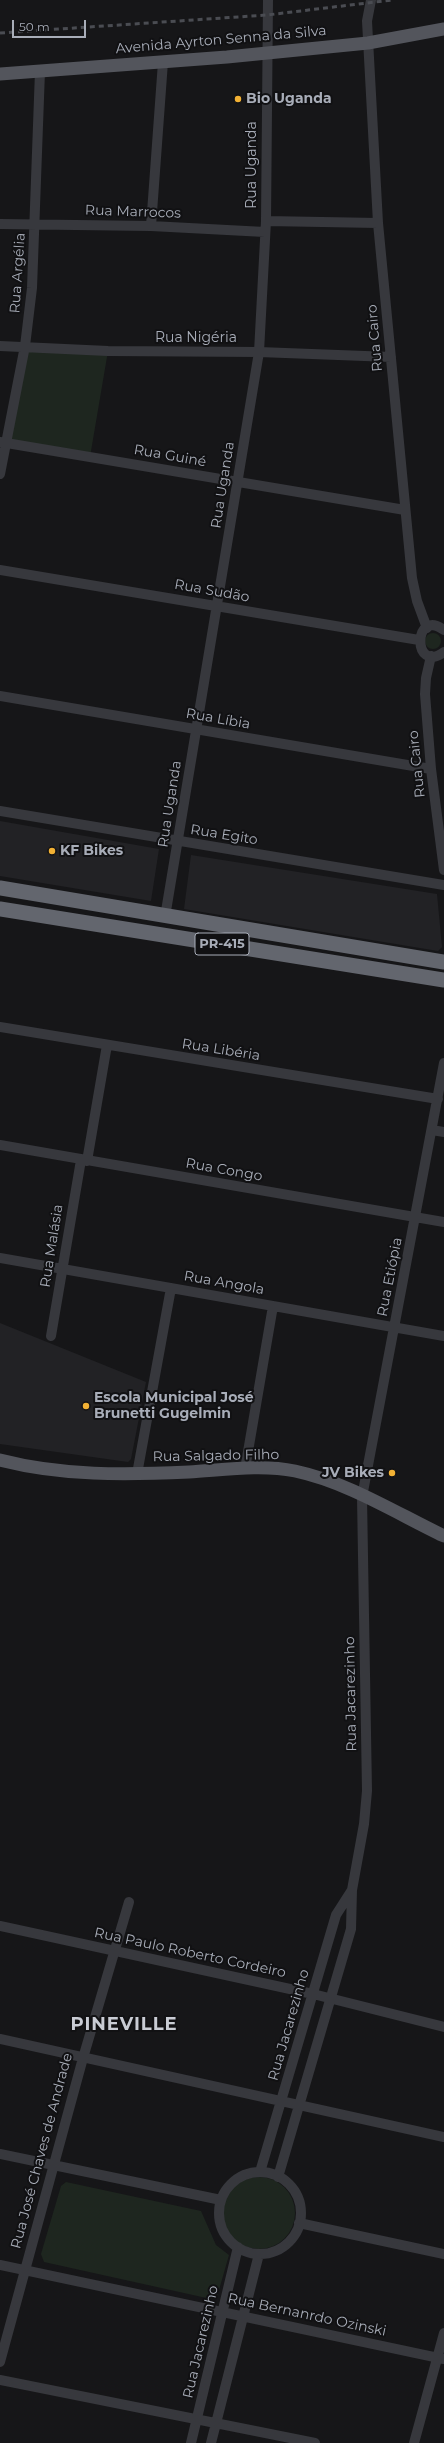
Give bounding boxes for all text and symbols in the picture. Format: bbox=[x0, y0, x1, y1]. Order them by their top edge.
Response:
scale bar bbox=[14, 12, 88, 38]
text: 50 m bbox=[19, 19, 50, 34]
street label: Avenida Ayrton Senna da Silva bbox=[115, 22, 327, 58]
place label: Bio Uganda bbox=[246, 91, 332, 107]
marker: Bio Uganda bbox=[233, 94, 243, 104]
street label: Rua Uganda bbox=[244, 121, 260, 209]
street label: Rua Marrocos bbox=[85, 202, 181, 222]
street label: Rua Argélia bbox=[7, 232, 29, 314]
street label: Rua Cairo bbox=[364, 304, 386, 372]
street label: Rua Nigéria bbox=[155, 330, 237, 346]
street label: Rua Uganda bbox=[208, 440, 238, 530]
street label: Rua Guiné bbox=[132, 441, 208, 471]
street label: Rua Sudão bbox=[173, 576, 251, 606]
street label: Rua Líbia bbox=[185, 705, 251, 733]
street label: Rua Cairo bbox=[405, 730, 429, 798]
street label: Rua Uganda bbox=[155, 759, 185, 849]
street label: Rua Egito bbox=[189, 821, 259, 849]
place label: KF Bikes bbox=[60, 843, 123, 859]
marker: KF Bikes bbox=[47, 846, 57, 856]
road number: PR-415 bbox=[195, 933, 249, 955]
street label: Rua Libéria bbox=[181, 1036, 261, 1064]
street label: Rua Congo bbox=[184, 1155, 264, 1185]
street label: Rua Malásia bbox=[37, 1203, 67, 1289]
street label: Rua Etiópia bbox=[374, 1236, 406, 1318]
street label: Rua Angola bbox=[182, 1268, 266, 1298]
place label: Escola Municipal José Brunetti Gugelmin bbox=[94, 1390, 254, 1422]
marker: Escola Municipal José Brunetti Gugelmin bbox=[81, 1401, 91, 1411]
street label: Rua Salgado Filho bbox=[153, 1446, 279, 1466]
place label: JV Bikes bbox=[322, 1465, 384, 1481]
marker: JV Bikes bbox=[387, 1468, 397, 1478]
street label: Rua Jacarezinho bbox=[342, 1636, 360, 1752]
street label: Rua Paulo Roberto Cordeiro bbox=[93, 1924, 287, 1982]
street label: Rua Jacarezinho bbox=[265, 1967, 313, 2083]
district label: PINEVILLE bbox=[70, 2014, 178, 2036]
street label: Rua José Chaves de Andrade bbox=[8, 2051, 76, 2251]
street label: Rua Jacarezinho bbox=[180, 2284, 222, 2400]
street label: Rua Bernanrdo Ozinski bbox=[226, 2290, 388, 2340]

